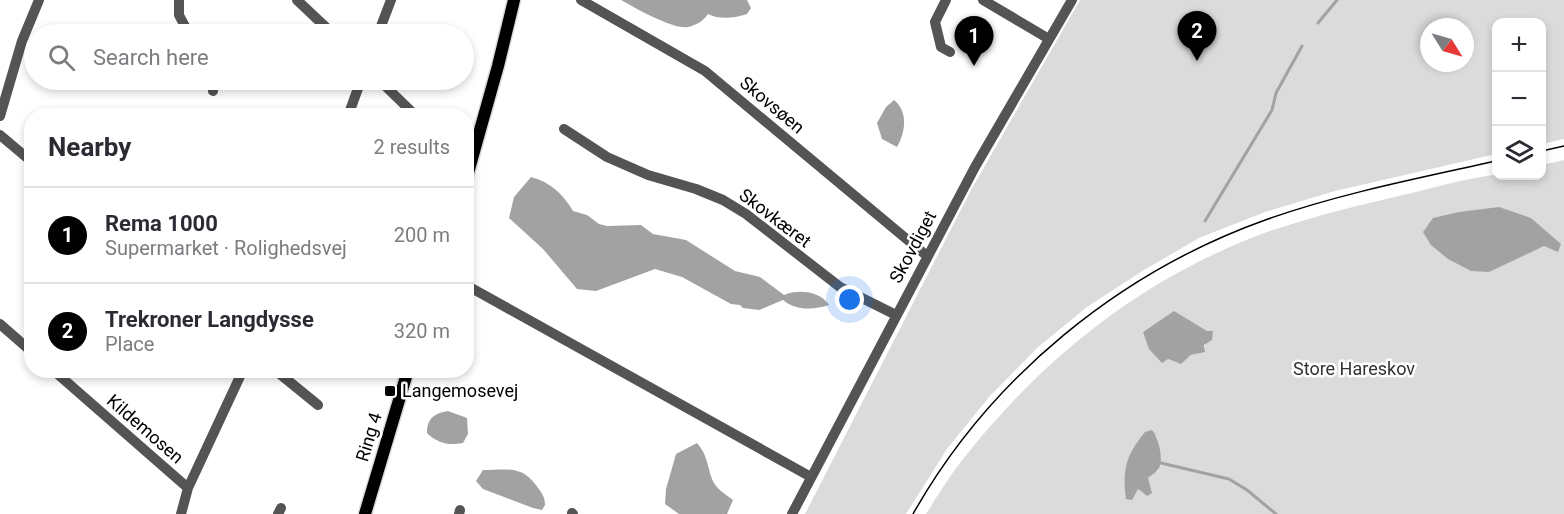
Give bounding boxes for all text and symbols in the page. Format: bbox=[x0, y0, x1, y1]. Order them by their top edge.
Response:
pin: 2 bbox=[1178, 11, 1216, 61]
pin: 1 bbox=[954, 16, 994, 66]
north arrow bbox=[1420, 18, 1474, 72]
map controls bbox=[1492, 18, 1546, 180]
button: + bbox=[1492, 18, 1546, 72]
search box bbox=[24, 24, 474, 90]
icon: search bbox=[45, 41, 78, 74]
text: Search here bbox=[93, 45, 209, 70]
street label: Skovsøen bbox=[736, 72, 809, 138]
button: − bbox=[1492, 72, 1546, 126]
button: layers bbox=[1492, 126, 1546, 180]
text: Nearby bbox=[48, 132, 131, 162]
text: 2 results bbox=[374, 135, 450, 159]
street label: Skovkæret bbox=[735, 184, 815, 251]
street label: Skovdiget bbox=[885, 207, 940, 286]
text: Rema 1000 bbox=[105, 211, 218, 236]
text: 1 bbox=[62, 223, 73, 247]
text: 200 m bbox=[394, 223, 450, 247]
text: Supermarket · Rolighedsvej bbox=[105, 236, 347, 260]
your location bbox=[835, 285, 864, 314]
text: Trekroner Langdysse bbox=[105, 307, 314, 332]
text: 2 bbox=[62, 319, 73, 343]
text: 320 m bbox=[394, 319, 450, 343]
text: Place bbox=[105, 332, 154, 356]
park label: Store Hareskov bbox=[1293, 358, 1415, 379]
place label: Langemosevej bbox=[402, 380, 518, 401]
marker: Langemosevej bbox=[383, 384, 397, 398]
street label: Kildemosen bbox=[103, 390, 188, 468]
street label: Ring 4 bbox=[351, 410, 386, 464]

